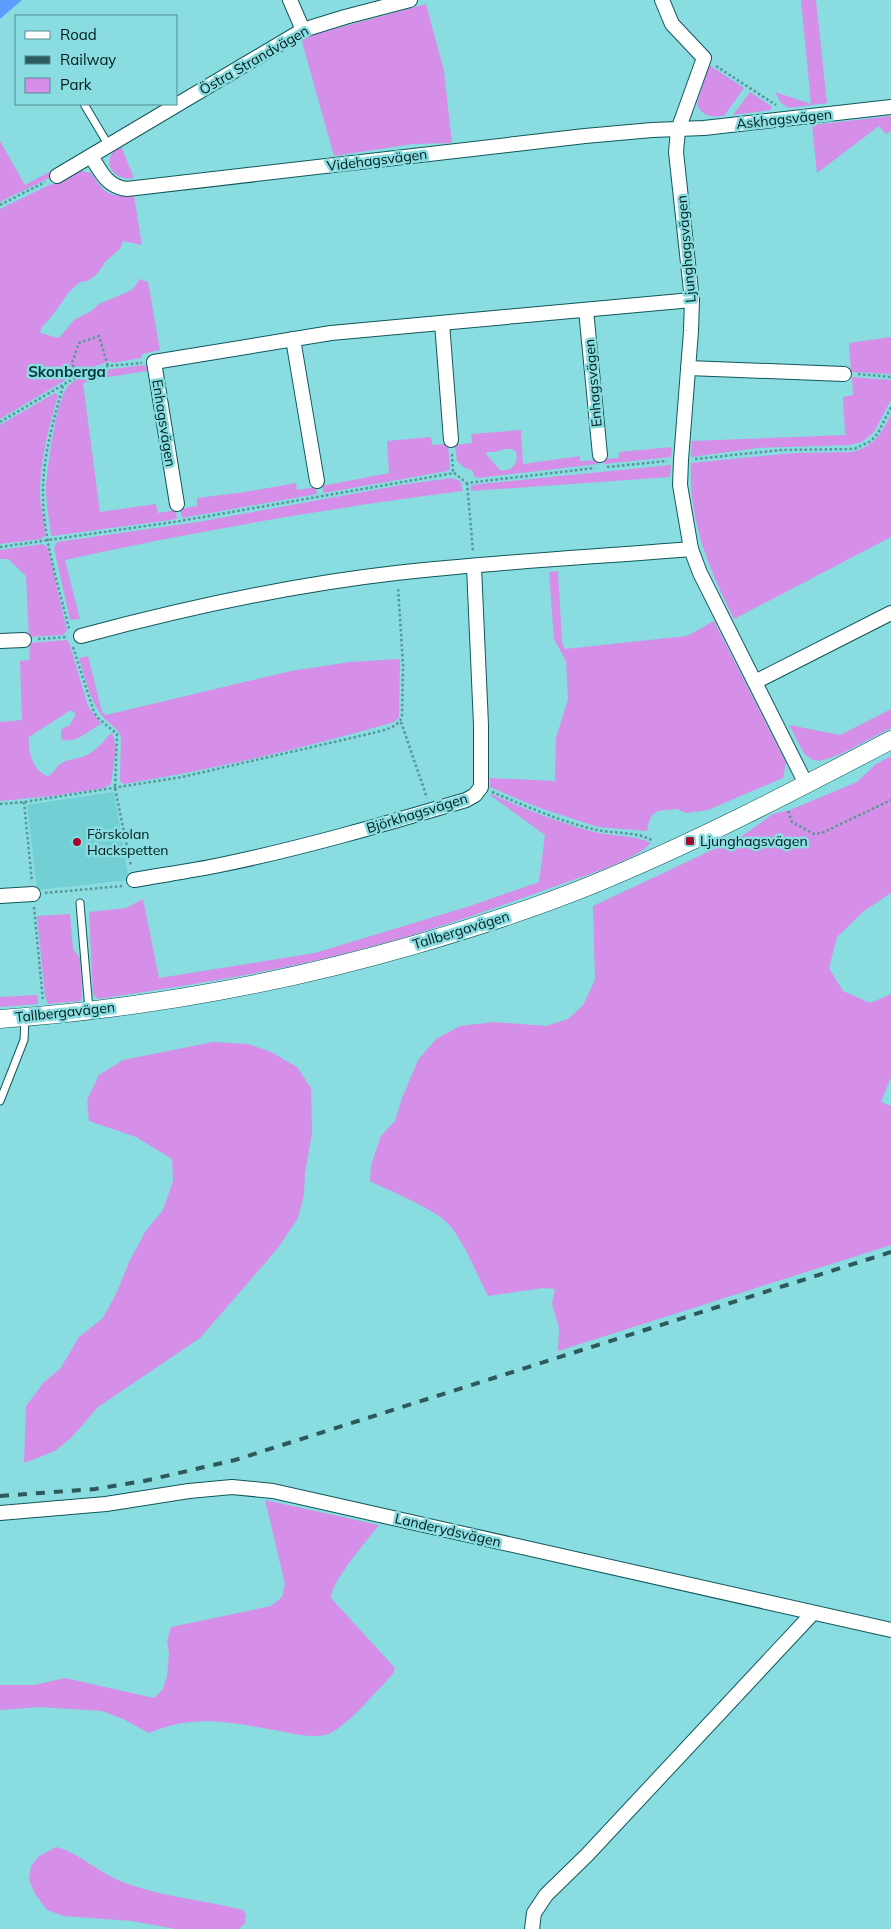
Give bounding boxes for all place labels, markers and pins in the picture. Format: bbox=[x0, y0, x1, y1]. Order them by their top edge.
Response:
place label: Förskolan Hackspetten bbox=[87, 825, 168, 859]
place label: Ljunghagsvägen bbox=[700, 832, 808, 850]
marker: Ljunghagsvägen bbox=[684, 835, 696, 847]
marker: Förskolan Hackspetten bbox=[71, 836, 83, 848]

